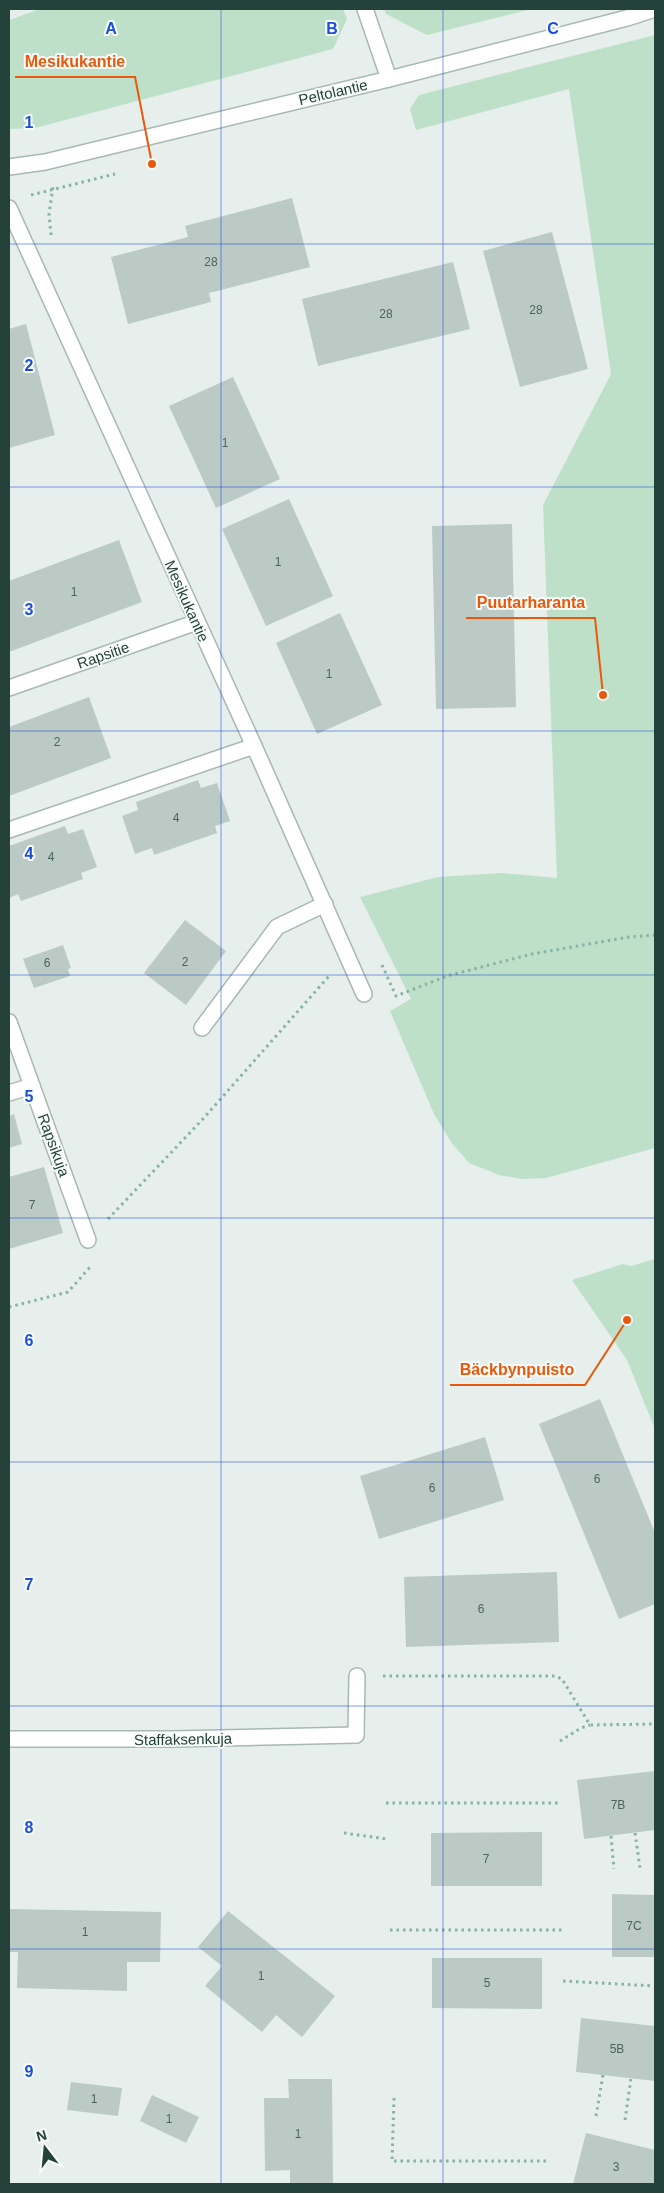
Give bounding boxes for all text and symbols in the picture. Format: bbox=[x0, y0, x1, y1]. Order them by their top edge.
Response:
text: A bbox=[105, 20, 117, 37]
text: B bbox=[326, 20, 338, 37]
text: C bbox=[547, 20, 559, 37]
callout: Mesikukantie bbox=[15, 46, 135, 77]
text: Mesikukantie bbox=[25, 53, 125, 70]
street label: Peltolantie bbox=[297, 76, 369, 108]
text: 1 bbox=[25, 114, 34, 131]
house number: 28 bbox=[204, 255, 218, 269]
house number: 28 bbox=[529, 303, 543, 317]
house number: 28 bbox=[379, 307, 393, 321]
text: 2 bbox=[25, 357, 34, 374]
house number: 1 bbox=[222, 436, 229, 450]
house number: 1 bbox=[275, 555, 282, 569]
street label: Mesikukantie bbox=[161, 558, 213, 644]
house number: 1 bbox=[71, 585, 78, 599]
callout: Puutarharanta bbox=[466, 587, 595, 618]
text: Puutarharanta bbox=[477, 594, 585, 611]
text: 3 bbox=[25, 601, 34, 618]
street label: Rapsitie bbox=[75, 638, 131, 672]
house number: 1 bbox=[326, 667, 333, 681]
house number: 2 bbox=[54, 735, 61, 749]
house number: 4 bbox=[173, 811, 180, 825]
text: 4 bbox=[25, 845, 34, 862]
house number: 4 bbox=[48, 850, 55, 864]
house number: 2 bbox=[182, 955, 189, 969]
house number: 6 bbox=[44, 956, 51, 970]
text: 5 bbox=[25, 1088, 34, 1105]
street label: Rapsikuja bbox=[35, 1111, 73, 1179]
house number: 7 bbox=[29, 1198, 36, 1212]
text: 6 bbox=[25, 1332, 34, 1349]
callout: Bäckbynpuisto bbox=[450, 1354, 585, 1385]
text: Bäckbynpuisto bbox=[460, 1361, 575, 1378]
house number: 6 bbox=[594, 1472, 601, 1486]
house number: 6 bbox=[429, 1481, 436, 1495]
text: 7 bbox=[25, 1576, 34, 1593]
house number: 6 bbox=[478, 1602, 485, 1616]
street label: Staffaksenkuja bbox=[134, 1730, 233, 1748]
house number: 7B bbox=[611, 1798, 625, 1812]
text: 8 bbox=[25, 1819, 34, 1836]
house number: 7 bbox=[483, 1852, 490, 1866]
house number: 7C bbox=[626, 1919, 642, 1933]
house number: 1 bbox=[82, 1925, 89, 1939]
house number: 1 bbox=[258, 1969, 265, 1983]
house number: 5 bbox=[484, 1976, 491, 1990]
house number: 5B bbox=[610, 2042, 624, 2056]
text: 9 bbox=[25, 2063, 34, 2080]
house number: 1 bbox=[91, 2092, 98, 2106]
house number: 1 bbox=[166, 2112, 173, 2126]
north arrow bbox=[20, 2123, 70, 2173]
text: N bbox=[34, 2126, 48, 2145]
house number: 1 bbox=[295, 2127, 302, 2141]
house number: 3 bbox=[613, 2160, 620, 2174]

